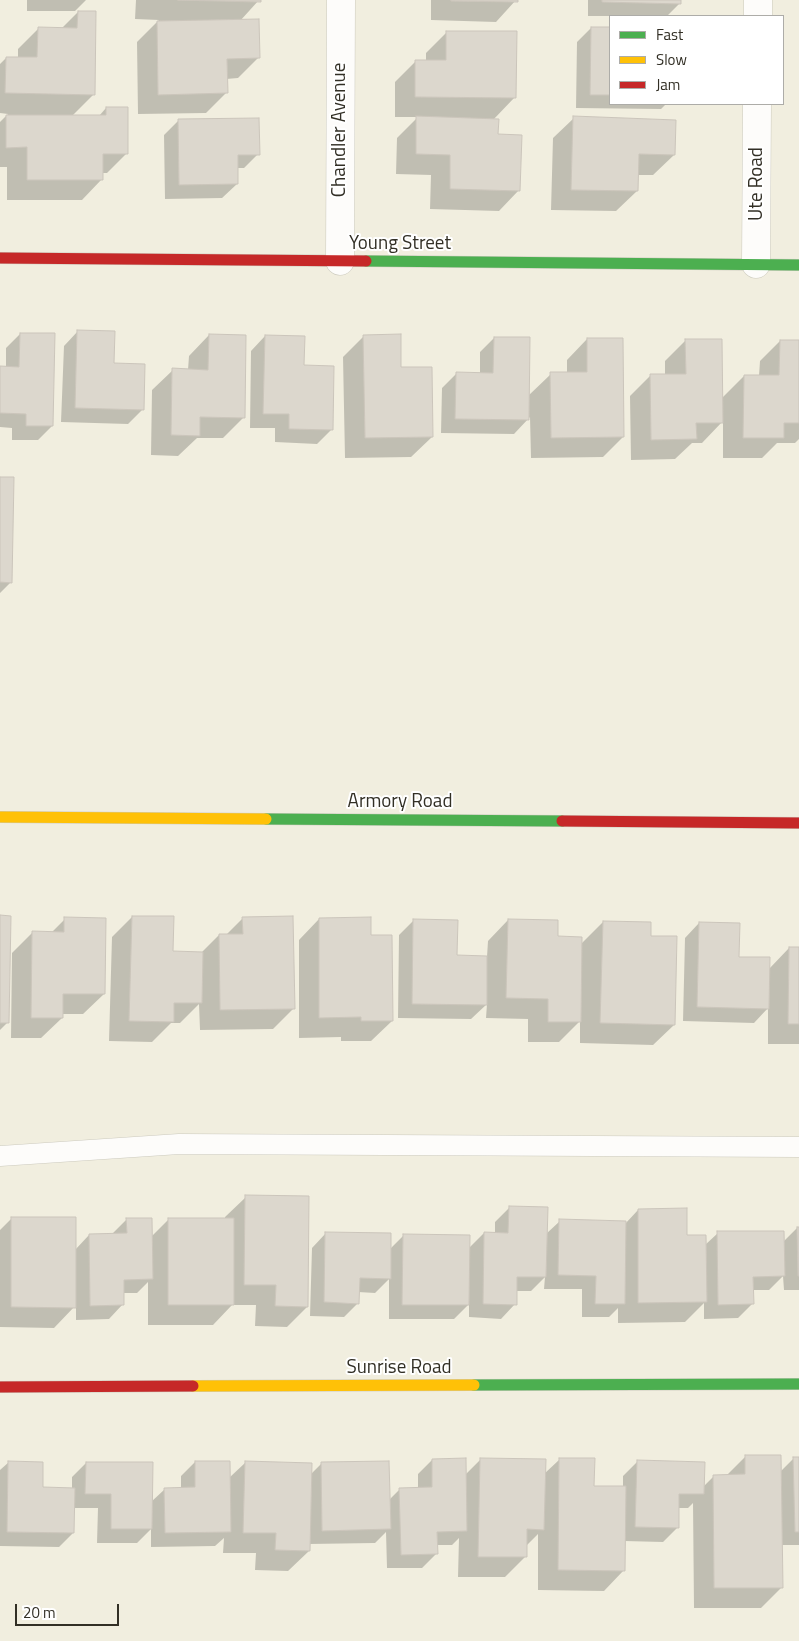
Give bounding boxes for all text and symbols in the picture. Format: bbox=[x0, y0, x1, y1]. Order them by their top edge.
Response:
legend bbox=[609, 15, 784, 105]
text: Fast bbox=[656, 23, 683, 46]
text: Slow bbox=[656, 48, 687, 71]
street label: Chandler Avenue bbox=[329, 63, 351, 197]
text: Jam bbox=[656, 73, 680, 96]
street label: Ute Road bbox=[746, 147, 768, 221]
street label: Young Street bbox=[349, 233, 451, 255]
street label: Armory Road bbox=[348, 791, 452, 813]
street label: Sunrise Road bbox=[346, 1357, 452, 1379]
scale bar bbox=[18, 1594, 121, 1626]
text: 20 m bbox=[23, 1601, 56, 1624]

